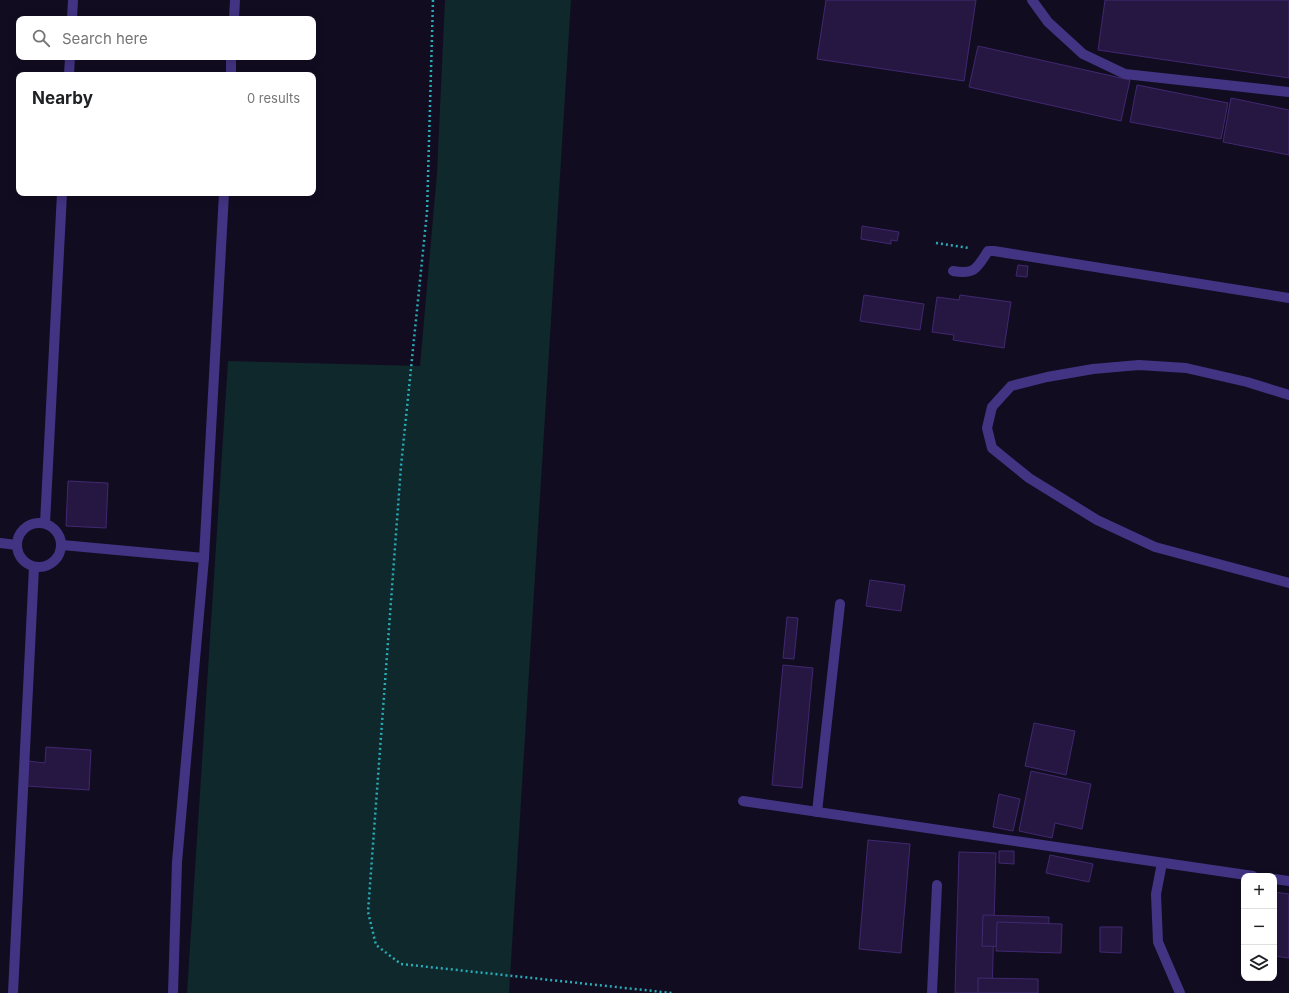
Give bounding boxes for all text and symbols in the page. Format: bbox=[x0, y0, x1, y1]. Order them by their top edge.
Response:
search box bbox=[16, 16, 316, 60]
icon: search bbox=[30, 27, 52, 49]
text: Search here bbox=[62, 29, 148, 48]
text: Nearby bbox=[32, 88, 93, 108]
text: 0 results bbox=[247, 90, 300, 106]
map controls bbox=[1241, 873, 1277, 981]
button: + bbox=[1241, 873, 1277, 909]
button: − bbox=[1241, 909, 1277, 945]
button: layers bbox=[1241, 945, 1277, 981]

